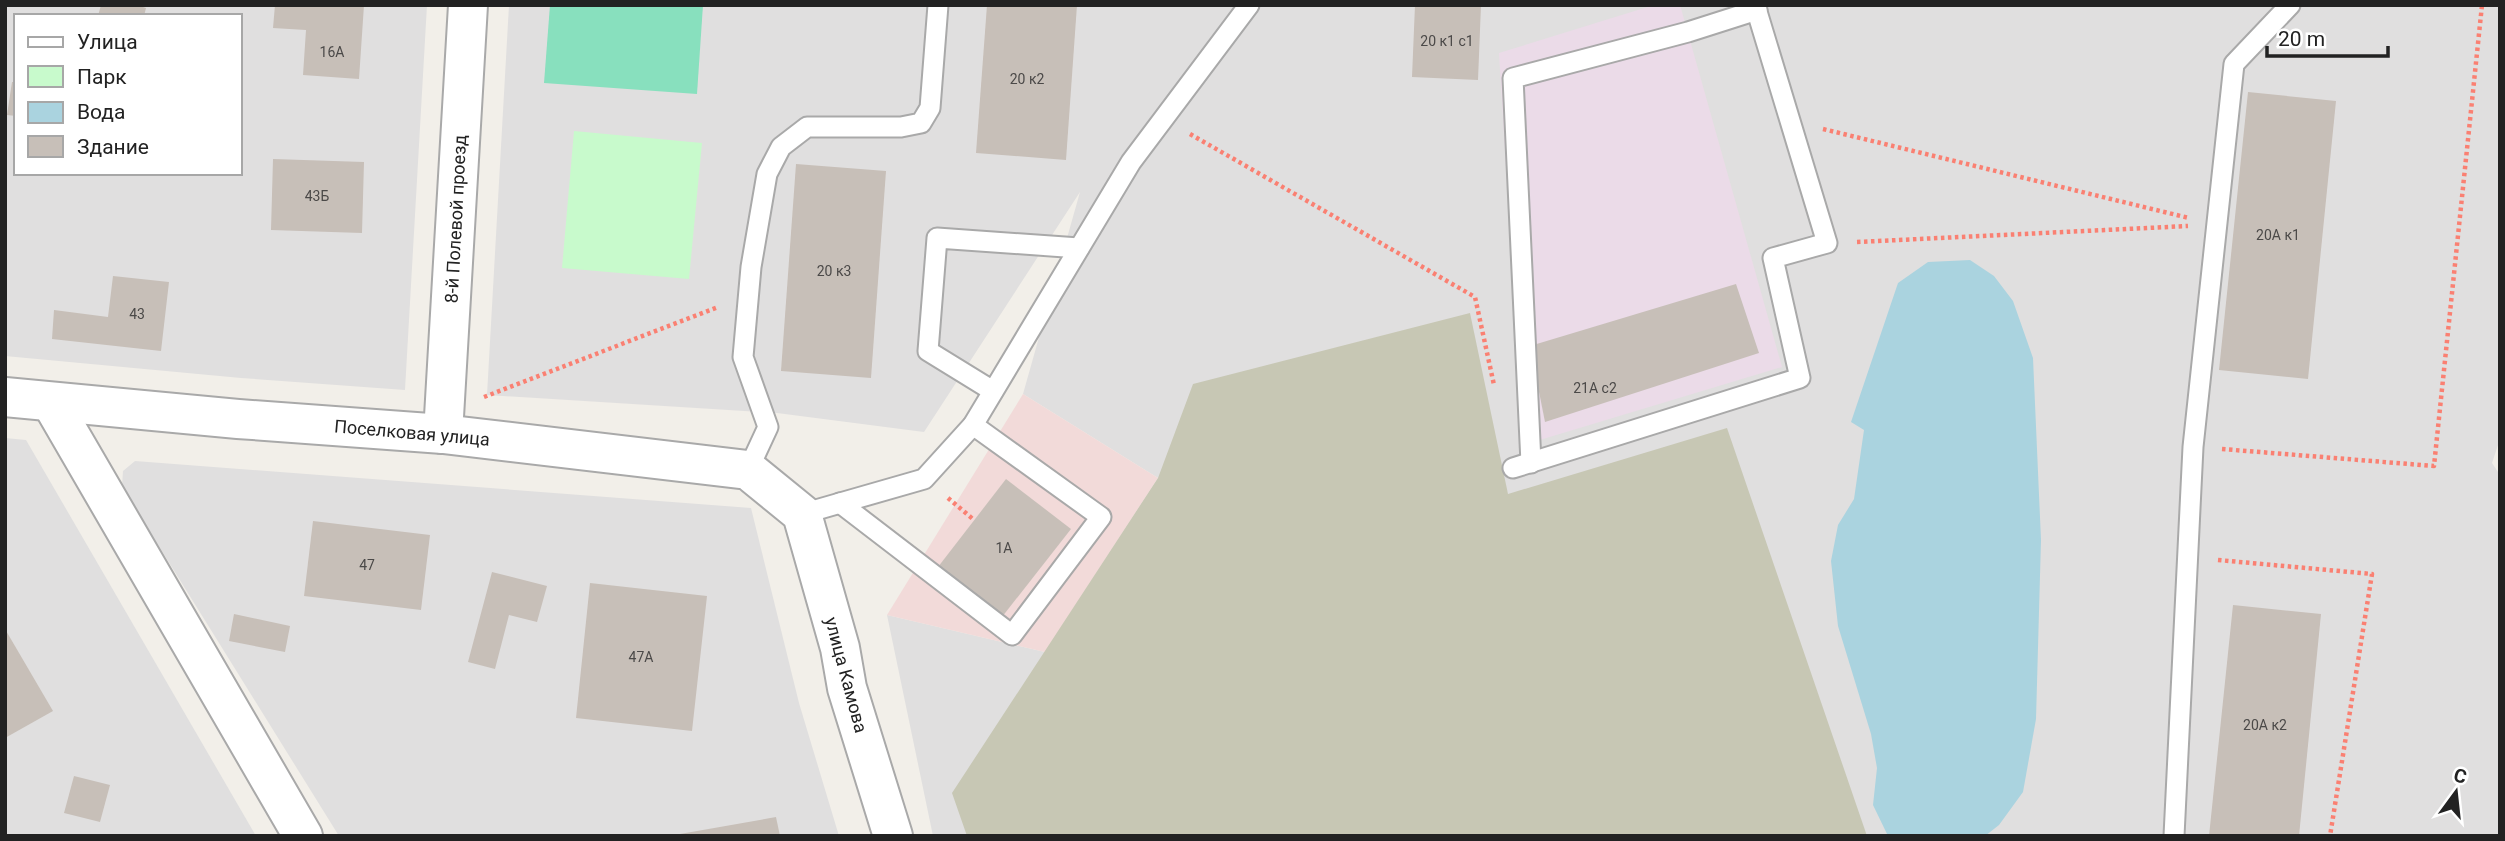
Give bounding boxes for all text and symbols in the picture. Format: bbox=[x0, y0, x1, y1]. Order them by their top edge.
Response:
legend bbox=[14, 14, 242, 175]
scale bar bbox=[2267, 14, 2388, 58]
text: 20 m bbox=[2278, 27, 2325, 51]
text: Улица bbox=[77, 30, 138, 54]
house number: 20 к1 с1 bbox=[1420, 33, 1474, 49]
house number: 16А bbox=[320, 44, 344, 60]
text: Парк bbox=[77, 65, 127, 89]
house number: 20 к2 bbox=[1010, 71, 1044, 87]
text: Вода bbox=[77, 100, 125, 124]
street label: 8-й Полевой проезд bbox=[441, 134, 470, 304]
text: Здание bbox=[77, 135, 149, 159]
house number: 43Б bbox=[305, 188, 329, 204]
house number: 20А к1 bbox=[2256, 227, 2300, 243]
house number: 20 к3 bbox=[817, 263, 851, 279]
house number: 43 bbox=[129, 306, 145, 322]
house number: 21А с2 bbox=[1573, 380, 1617, 396]
street label: Поселковая улица bbox=[333, 415, 491, 450]
house number: 1А bbox=[995, 540, 1013, 556]
house number: 47 bbox=[359, 557, 375, 573]
street label: улица Камова bbox=[821, 615, 872, 735]
house number: 47А bbox=[629, 649, 653, 665]
house number: 20А к2 bbox=[2243, 717, 2287, 733]
north arrow bbox=[2421, 757, 2491, 827]
text: С bbox=[2451, 763, 2469, 789]

